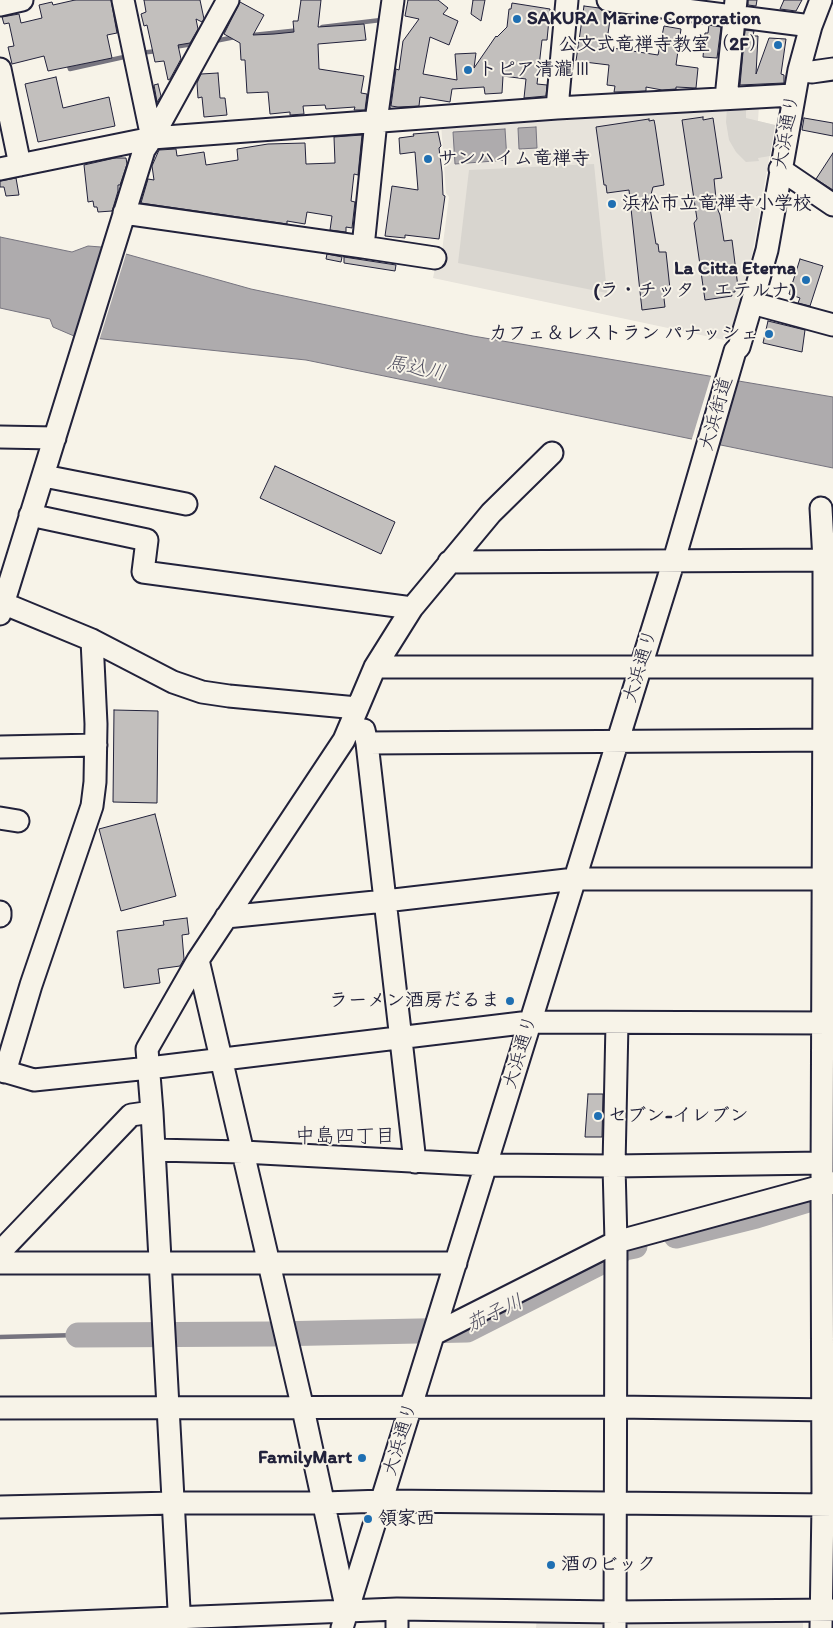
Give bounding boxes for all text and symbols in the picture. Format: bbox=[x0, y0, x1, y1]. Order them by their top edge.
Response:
place label: SAKURA Marine Corporation bbox=[527, 8, 761, 30]
marker: SAKURA Marine Corporation bbox=[511, 13, 523, 25]
place label: 公文式竜禅寺教室（2F） bbox=[558, 34, 768, 56]
marker: 公文式竜禅寺教室（2F） bbox=[772, 39, 784, 51]
place label: トピア清瀧Ⅲ bbox=[478, 59, 592, 81]
marker: トピア清瀧Ⅲ bbox=[462, 64, 474, 76]
street label: 大浜通り bbox=[769, 93, 805, 171]
place label: サンハイム竜禅寺 bbox=[438, 148, 590, 170]
marker: サンハイム竜禅寺 bbox=[422, 153, 434, 165]
place label: 浜松市立竜禅寺小学校 bbox=[622, 193, 812, 215]
marker: 浜松市立竜禅寺小学校 bbox=[606, 198, 618, 210]
place label: La Citta Eterna (ラ・チッタ・エテルナ) bbox=[594, 258, 796, 302]
marker: La Citta Eterna (ラ・チッタ・エテルナ) bbox=[800, 274, 812, 286]
place label: カフェ＆レストラン パナッシェ bbox=[489, 323, 759, 345]
marker: カフェ＆レストラン パナッシェ bbox=[763, 328, 775, 340]
water label: 馬込川 bbox=[384, 351, 448, 387]
street label: 大浜街道 bbox=[696, 374, 738, 454]
street label: 大浜通り bbox=[619, 626, 663, 706]
place label: ラーメン酒房だるま bbox=[329, 990, 500, 1012]
marker: ラーメン酒房だるま bbox=[504, 995, 516, 1007]
street label: 大浜通り bbox=[499, 1012, 543, 1092]
place label: セブン-イレブン bbox=[608, 1105, 749, 1127]
marker: セブン-イレブン bbox=[592, 1110, 604, 1122]
district label: 中島四丁目 bbox=[295, 1125, 395, 1149]
water label: 茄子川 bbox=[463, 1290, 527, 1338]
street label: 大浜通り bbox=[379, 1399, 423, 1479]
place label: FamilyMart bbox=[258, 1447, 352, 1469]
marker: FamilyMart bbox=[356, 1452, 368, 1464]
place label: 領家西 bbox=[378, 1508, 435, 1530]
marker: 領家西 bbox=[362, 1513, 374, 1525]
place label: 酒のビック bbox=[561, 1554, 656, 1576]
marker: 酒のビック bbox=[545, 1559, 557, 1571]

